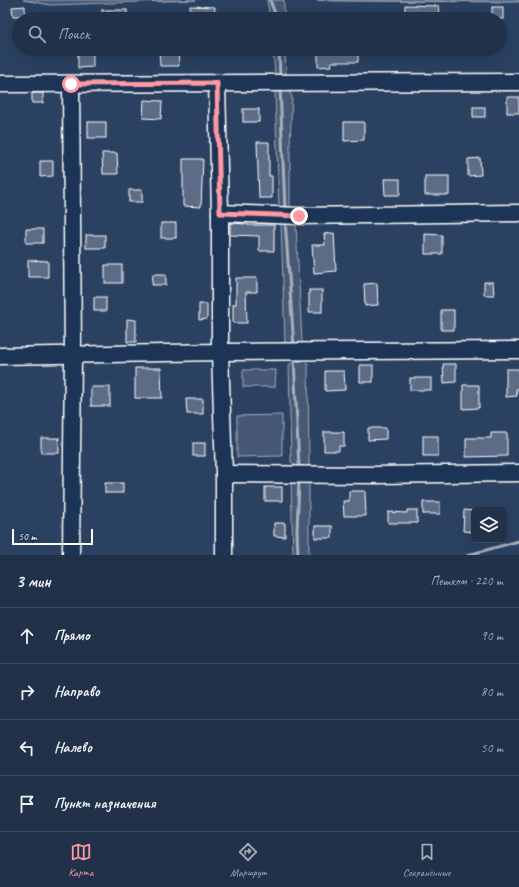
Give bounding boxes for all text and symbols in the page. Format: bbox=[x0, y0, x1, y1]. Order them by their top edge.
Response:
search box bbox=[12, 12, 507, 56]
icon: search bbox=[26, 23, 48, 45]
text: Поиск bbox=[58, 25, 90, 44]
route start bbox=[62, 75, 80, 93]
route end bbox=[290, 207, 308, 225]
map controls bbox=[471, 507, 507, 543]
button: layers bbox=[471, 507, 507, 543]
scale bar bbox=[12, 527, 93, 546]
text: 50 m bbox=[18, 529, 37, 543]
text: 3 мин bbox=[16, 571, 51, 592]
text: Пешком · 220 m bbox=[430, 573, 503, 589]
icon: ahead bbox=[16, 625, 38, 647]
text: Прямо bbox=[54, 626, 90, 645]
text: 90 m bbox=[481, 628, 503, 644]
icon: right bbox=[16, 681, 38, 703]
text: Направо bbox=[54, 682, 100, 701]
text: 80 m bbox=[481, 684, 503, 700]
icon: left bbox=[16, 737, 38, 759]
text: Налево bbox=[54, 738, 92, 757]
text: 50 m bbox=[481, 740, 503, 756]
icon: arrive bbox=[16, 793, 38, 815]
text: Пункт назначения bbox=[54, 794, 156, 813]
tab: Карта bbox=[68, 841, 93, 879]
tab: Маршрут bbox=[230, 841, 266, 879]
tab: Сохранённые bbox=[403, 841, 451, 879]

